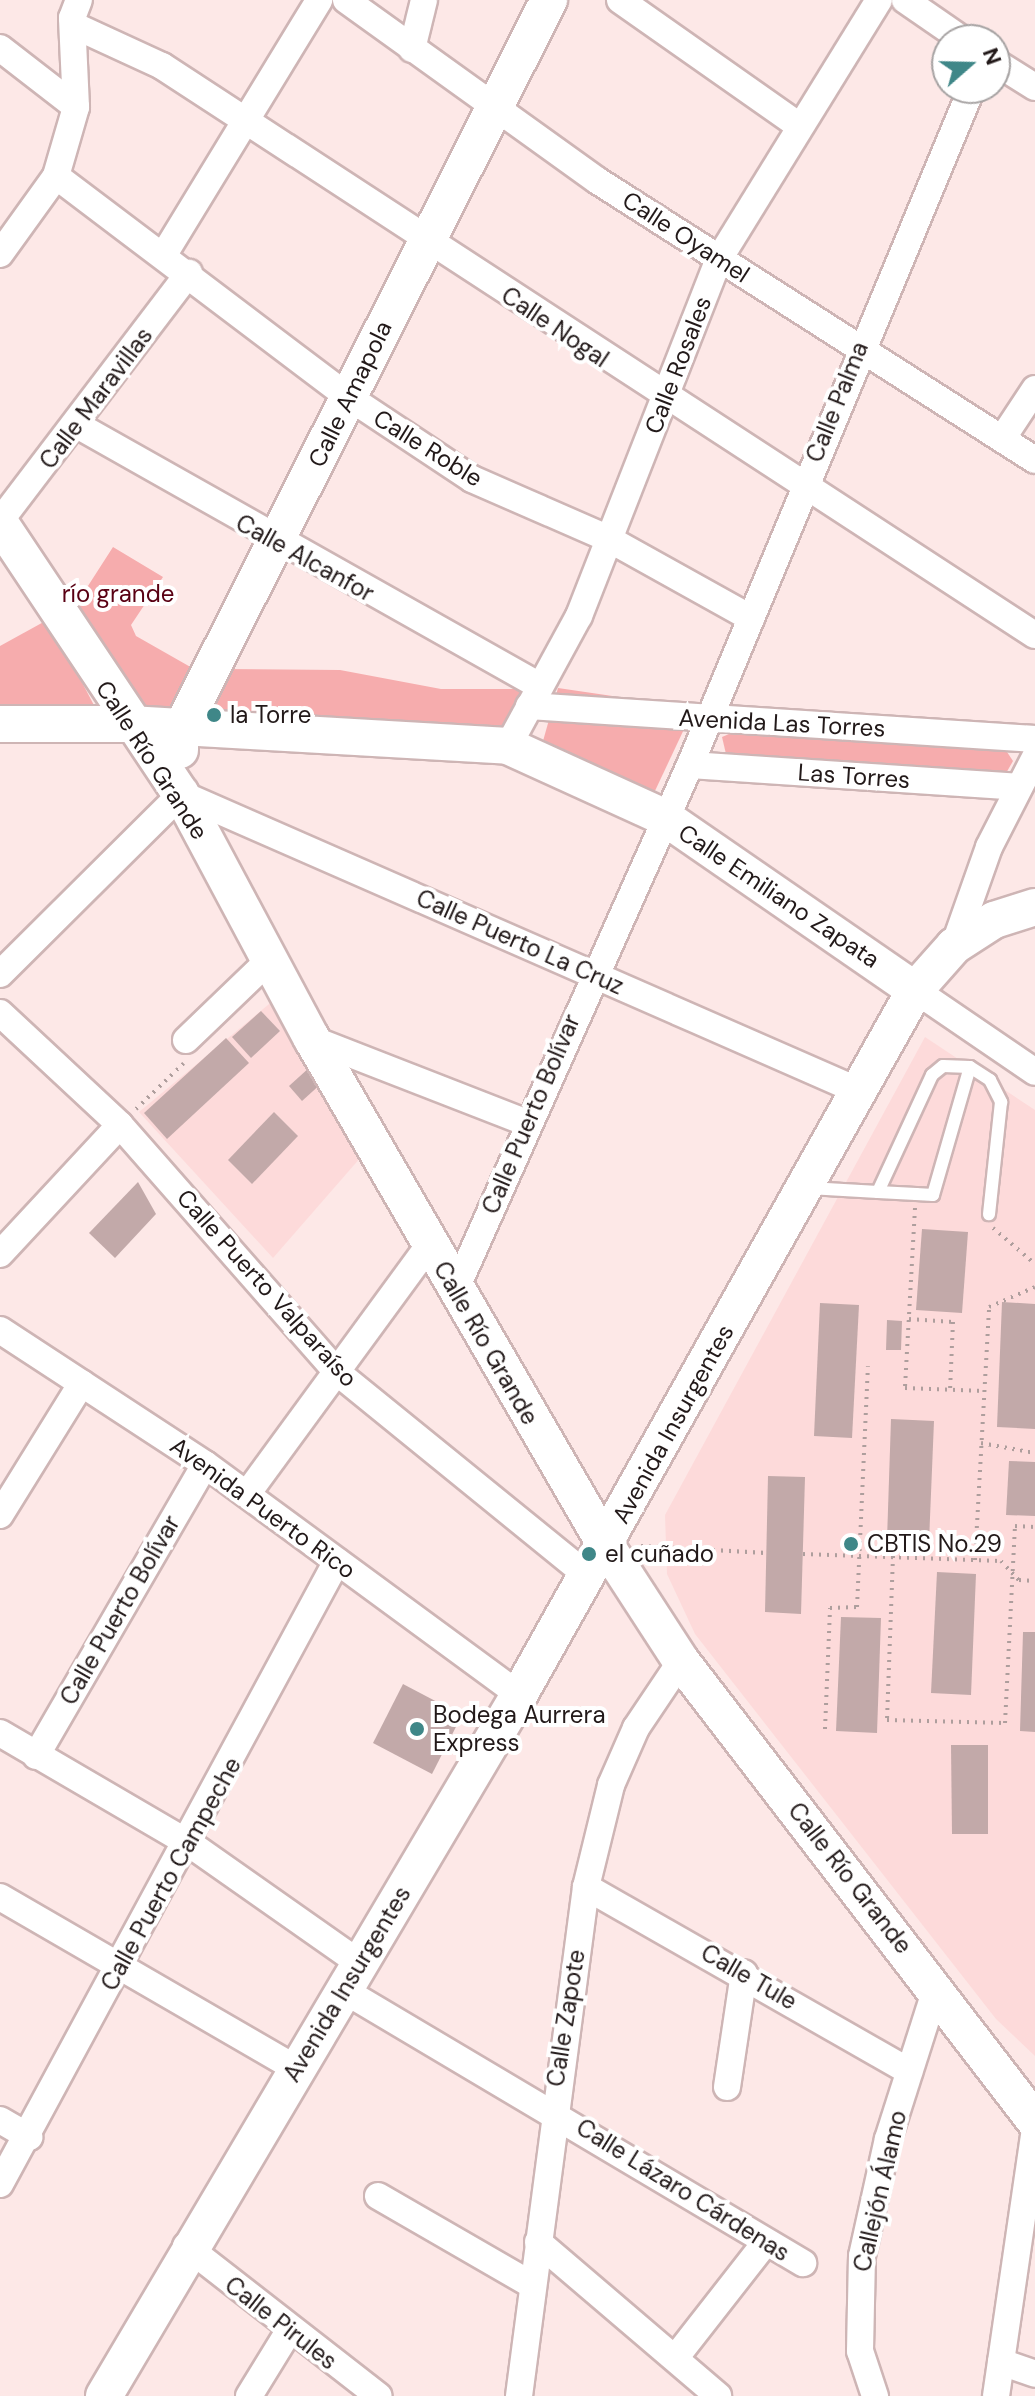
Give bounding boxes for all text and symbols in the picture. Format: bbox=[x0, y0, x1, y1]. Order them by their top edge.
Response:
north arrow bbox=[931, 24, 1011, 104]
text: N bbox=[976, 44, 1009, 69]
street label: Calle Oyamel bbox=[617, 185, 755, 289]
street label: Calle Nogal bbox=[496, 281, 614, 373]
street label: Calle Rosales bbox=[639, 292, 717, 438]
street label: Calle Amapola bbox=[302, 316, 398, 472]
street label: Calle Maravillas bbox=[33, 321, 159, 475]
street label: Calle Palma bbox=[800, 338, 874, 466]
street label: Calle Roble bbox=[368, 403, 488, 493]
street label: Calle Alcanfor bbox=[231, 508, 379, 608]
park label: río grande bbox=[62, 580, 174, 608]
street label: Calle Río Grande bbox=[90, 675, 214, 845]
place label: la Torre bbox=[230, 701, 311, 729]
street label: Avenida Las Torres bbox=[678, 703, 886, 743]
marker: la Torre bbox=[205, 706, 223, 724]
street label: Las Torres bbox=[797, 758, 911, 794]
street label: Calle Emiliano Zapata bbox=[673, 818, 885, 974]
street label: Calle Puerto La Cruz bbox=[412, 883, 628, 1001]
street label: Calle Puerto Bolívar bbox=[476, 1010, 586, 1218]
street label: Calle Puerto Valparaíso bbox=[171, 1183, 363, 1393]
street label: Calle Río Grande bbox=[428, 1256, 544, 1430]
street label: Avenida Insurgentes bbox=[606, 1319, 740, 1529]
street label: Avenida Puerto Rico bbox=[165, 1431, 361, 1585]
street label: Calle Puerto Bolívar bbox=[54, 1510, 186, 1710]
place label: CBTIS No.29 bbox=[867, 1530, 1002, 1558]
marker: CBTIS No.29 bbox=[842, 1535, 860, 1553]
place label: el cuñado bbox=[605, 1540, 714, 1568]
marker: el cuñado bbox=[580, 1545, 598, 1563]
place label: Bodega Aurrera Express bbox=[433, 1701, 605, 1757]
marker: Bodega Aurrera Express bbox=[408, 1720, 426, 1738]
street label: Calle Puerto Campeche bbox=[95, 1752, 247, 1996]
street label: Calle Río Grande bbox=[782, 1797, 918, 1959]
street label: Avenida Insurgentes bbox=[277, 1881, 417, 2087]
street label: Calle Tule bbox=[696, 1938, 802, 2016]
street label: Calle Zapote bbox=[541, 1947, 591, 2089]
street label: Callejón Álamo bbox=[847, 2107, 913, 2275]
street label: Calle Lázaro Cárdenas bbox=[571, 2113, 795, 2267]
street label: Calle Pirules bbox=[219, 2270, 343, 2376]

